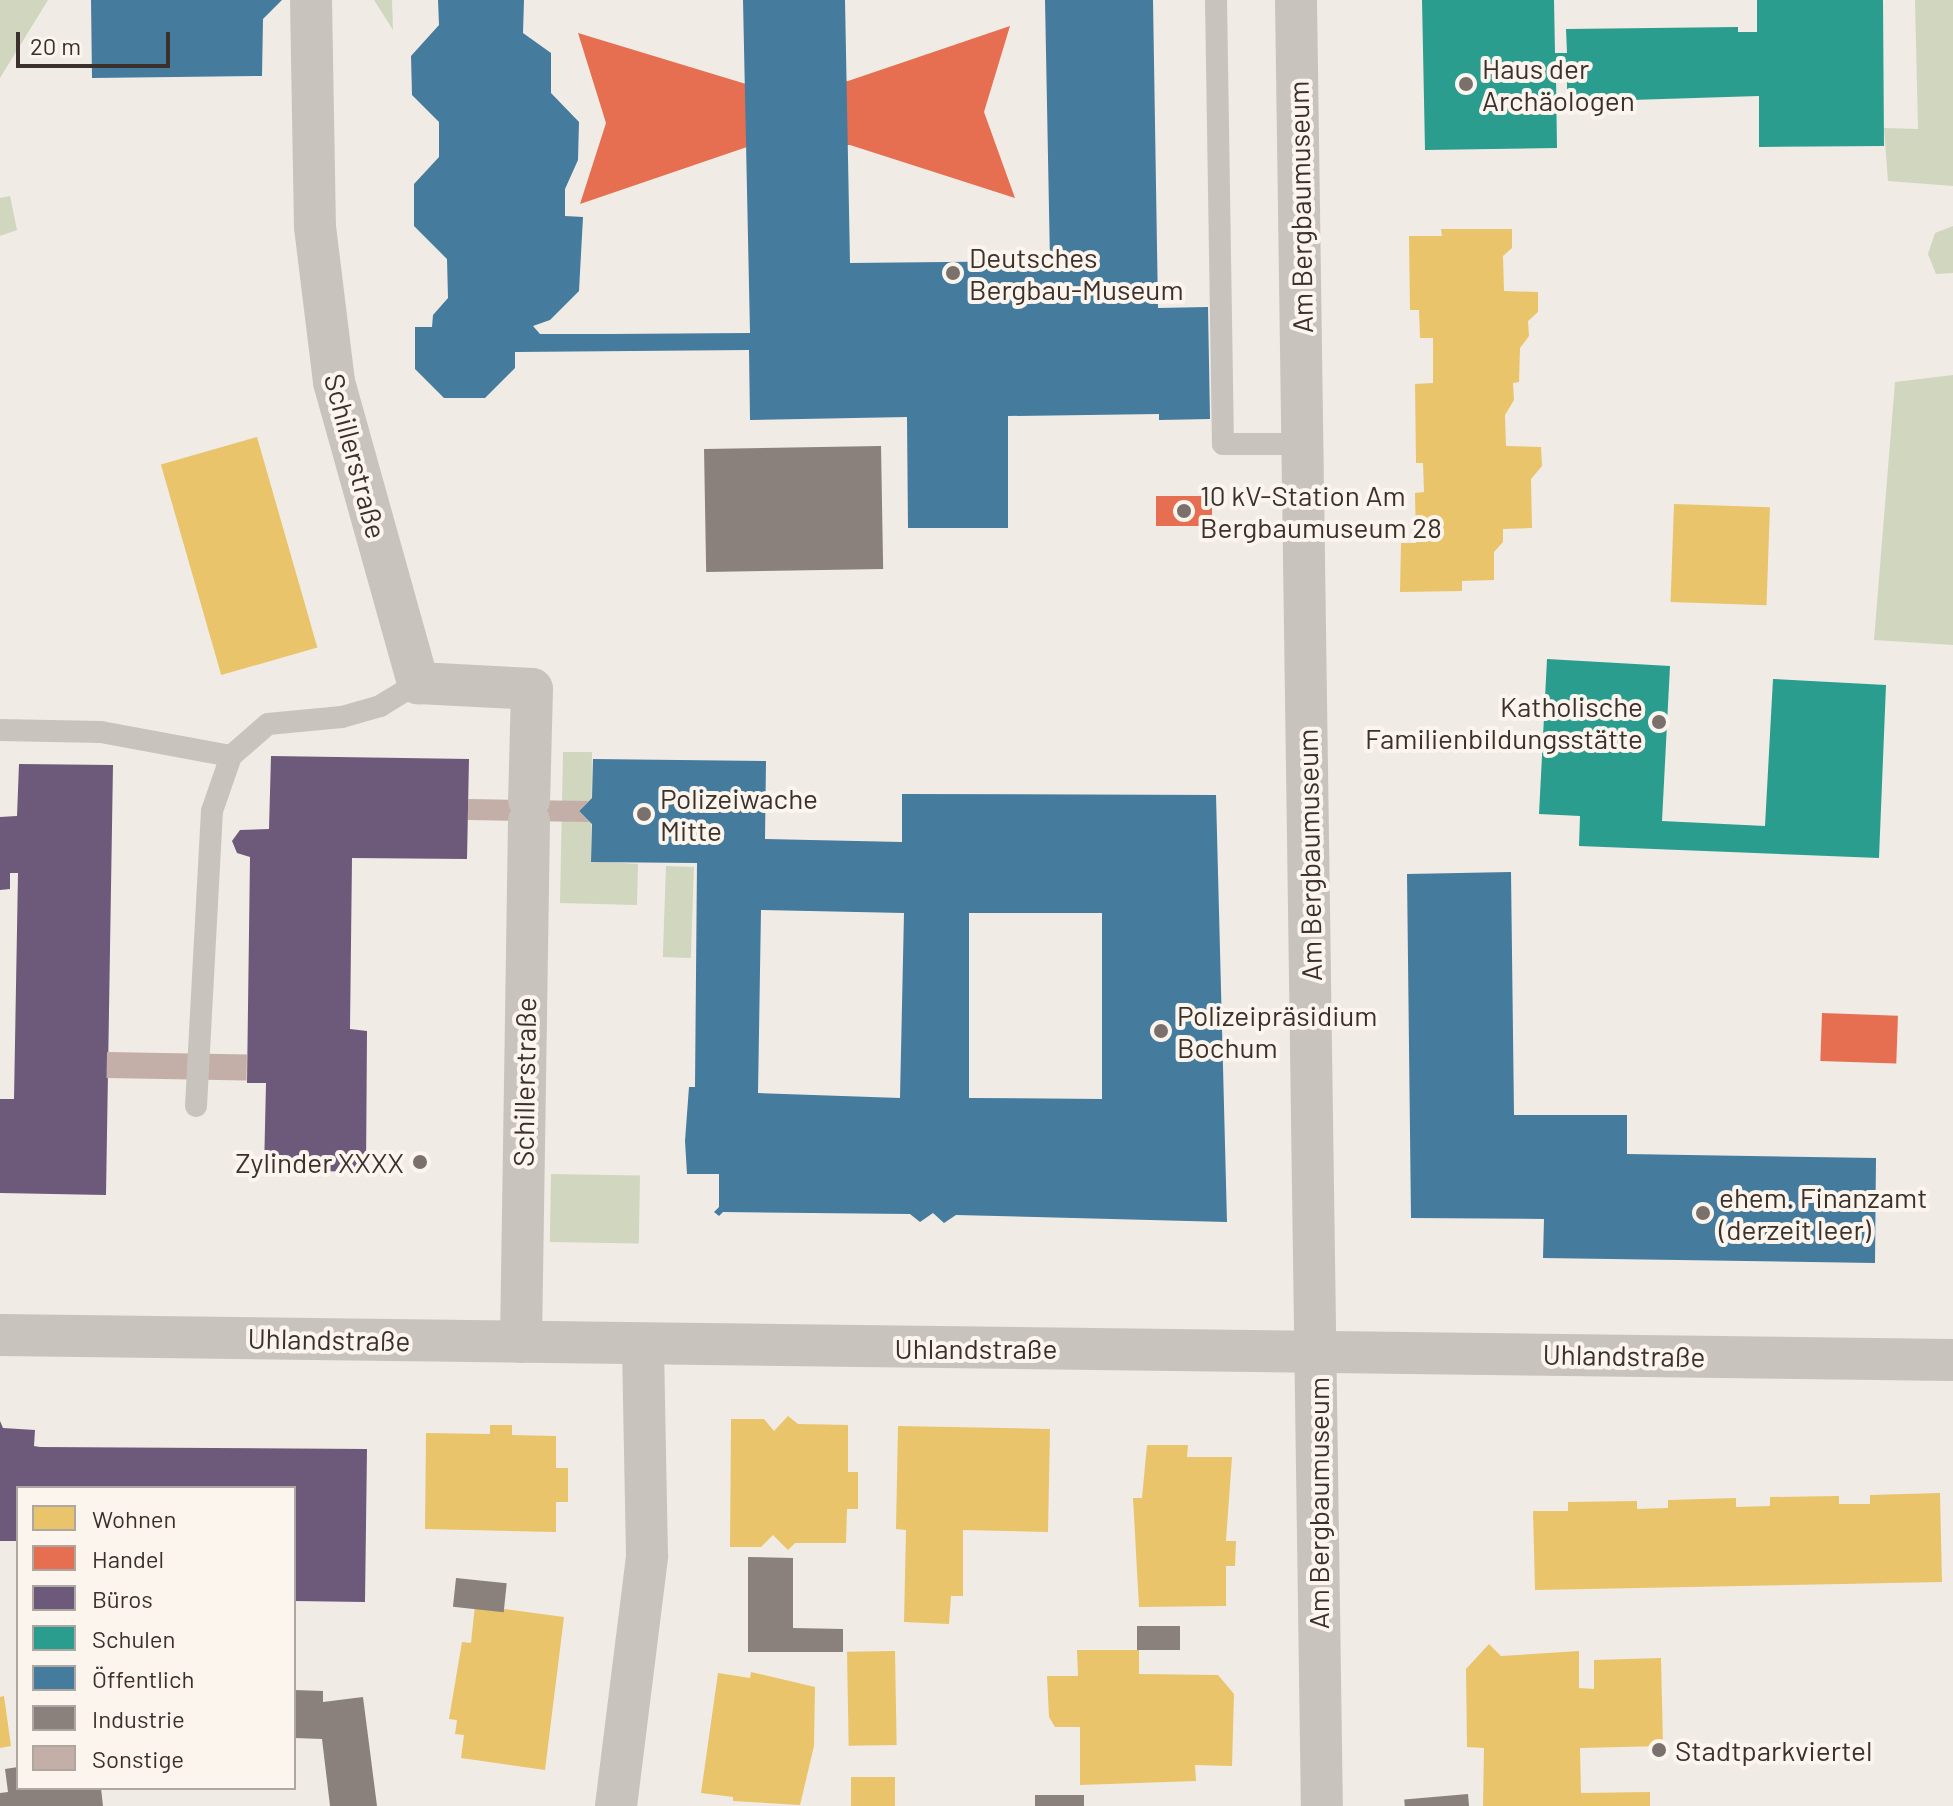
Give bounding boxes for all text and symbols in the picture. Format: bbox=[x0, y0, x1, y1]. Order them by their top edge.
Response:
scale bar bbox=[20, 16, 174, 66]
text: 20 m bbox=[30, 31, 81, 60]
place label: Haus der Archäologen bbox=[1482, 51, 1635, 117]
marker: Haus der Archäologen bbox=[1457, 75, 1475, 93]
street label: Am Bergbaumuseum bbox=[1281, 81, 1319, 333]
place label: Deutsches Bergbau-Museum bbox=[969, 240, 1184, 306]
marker: Deutsches Bergbau-Museum bbox=[944, 264, 962, 282]
street label: Schillerstraße bbox=[318, 370, 394, 542]
place label: 10 kV-Station Am Bergbaumuseum 28 bbox=[1200, 478, 1442, 544]
marker: 10 kV-Station Am Bergbaumuseum 28 bbox=[1175, 502, 1193, 520]
place label: Katholische Familienbildungsstätte bbox=[1365, 689, 1643, 755]
marker: Katholische Familienbildungsstätte bbox=[1650, 713, 1668, 731]
street label: Am Bergbaumuseum bbox=[1290, 729, 1328, 981]
place label: Polizeiwache Mitte bbox=[660, 781, 818, 847]
marker: Polizeiwache Mitte bbox=[635, 805, 653, 823]
street label: Schillerstraße bbox=[506, 997, 542, 1167]
place label: Polizeipräsidium Bochum bbox=[1177, 998, 1378, 1064]
marker: Polizeipräsidium Bochum bbox=[1152, 1022, 1170, 1040]
place label: Zylinder XXXX bbox=[235, 1145, 404, 1179]
marker: Zylinder XXXX bbox=[411, 1153, 429, 1171]
place label: ehem. Finanzamt (derzeit leer) bbox=[1719, 1180, 1927, 1246]
marker: ehem. Finanzamt (derzeit leer) bbox=[1694, 1204, 1712, 1222]
street label: Uhlandstraße bbox=[247, 1321, 411, 1357]
street label: Uhlandstraße bbox=[895, 1331, 1057, 1365]
street label: Uhlandstraße bbox=[1542, 1337, 1706, 1373]
street label: Am Bergbaumuseum bbox=[1301, 1377, 1335, 1629]
legend bbox=[16, 1486, 296, 1790]
text: Wohnen bbox=[92, 1504, 176, 1533]
text: Handel bbox=[92, 1544, 164, 1573]
text: Büros bbox=[92, 1584, 153, 1613]
text: Schulen bbox=[92, 1624, 176, 1653]
text: Öffentlich bbox=[92, 1664, 194, 1693]
text: Industrie bbox=[92, 1704, 185, 1733]
place label: Stadtparkviertel bbox=[1675, 1733, 1872, 1767]
marker: Stadtparkviertel bbox=[1650, 1741, 1668, 1759]
text: Sonstige bbox=[92, 1744, 184, 1773]

